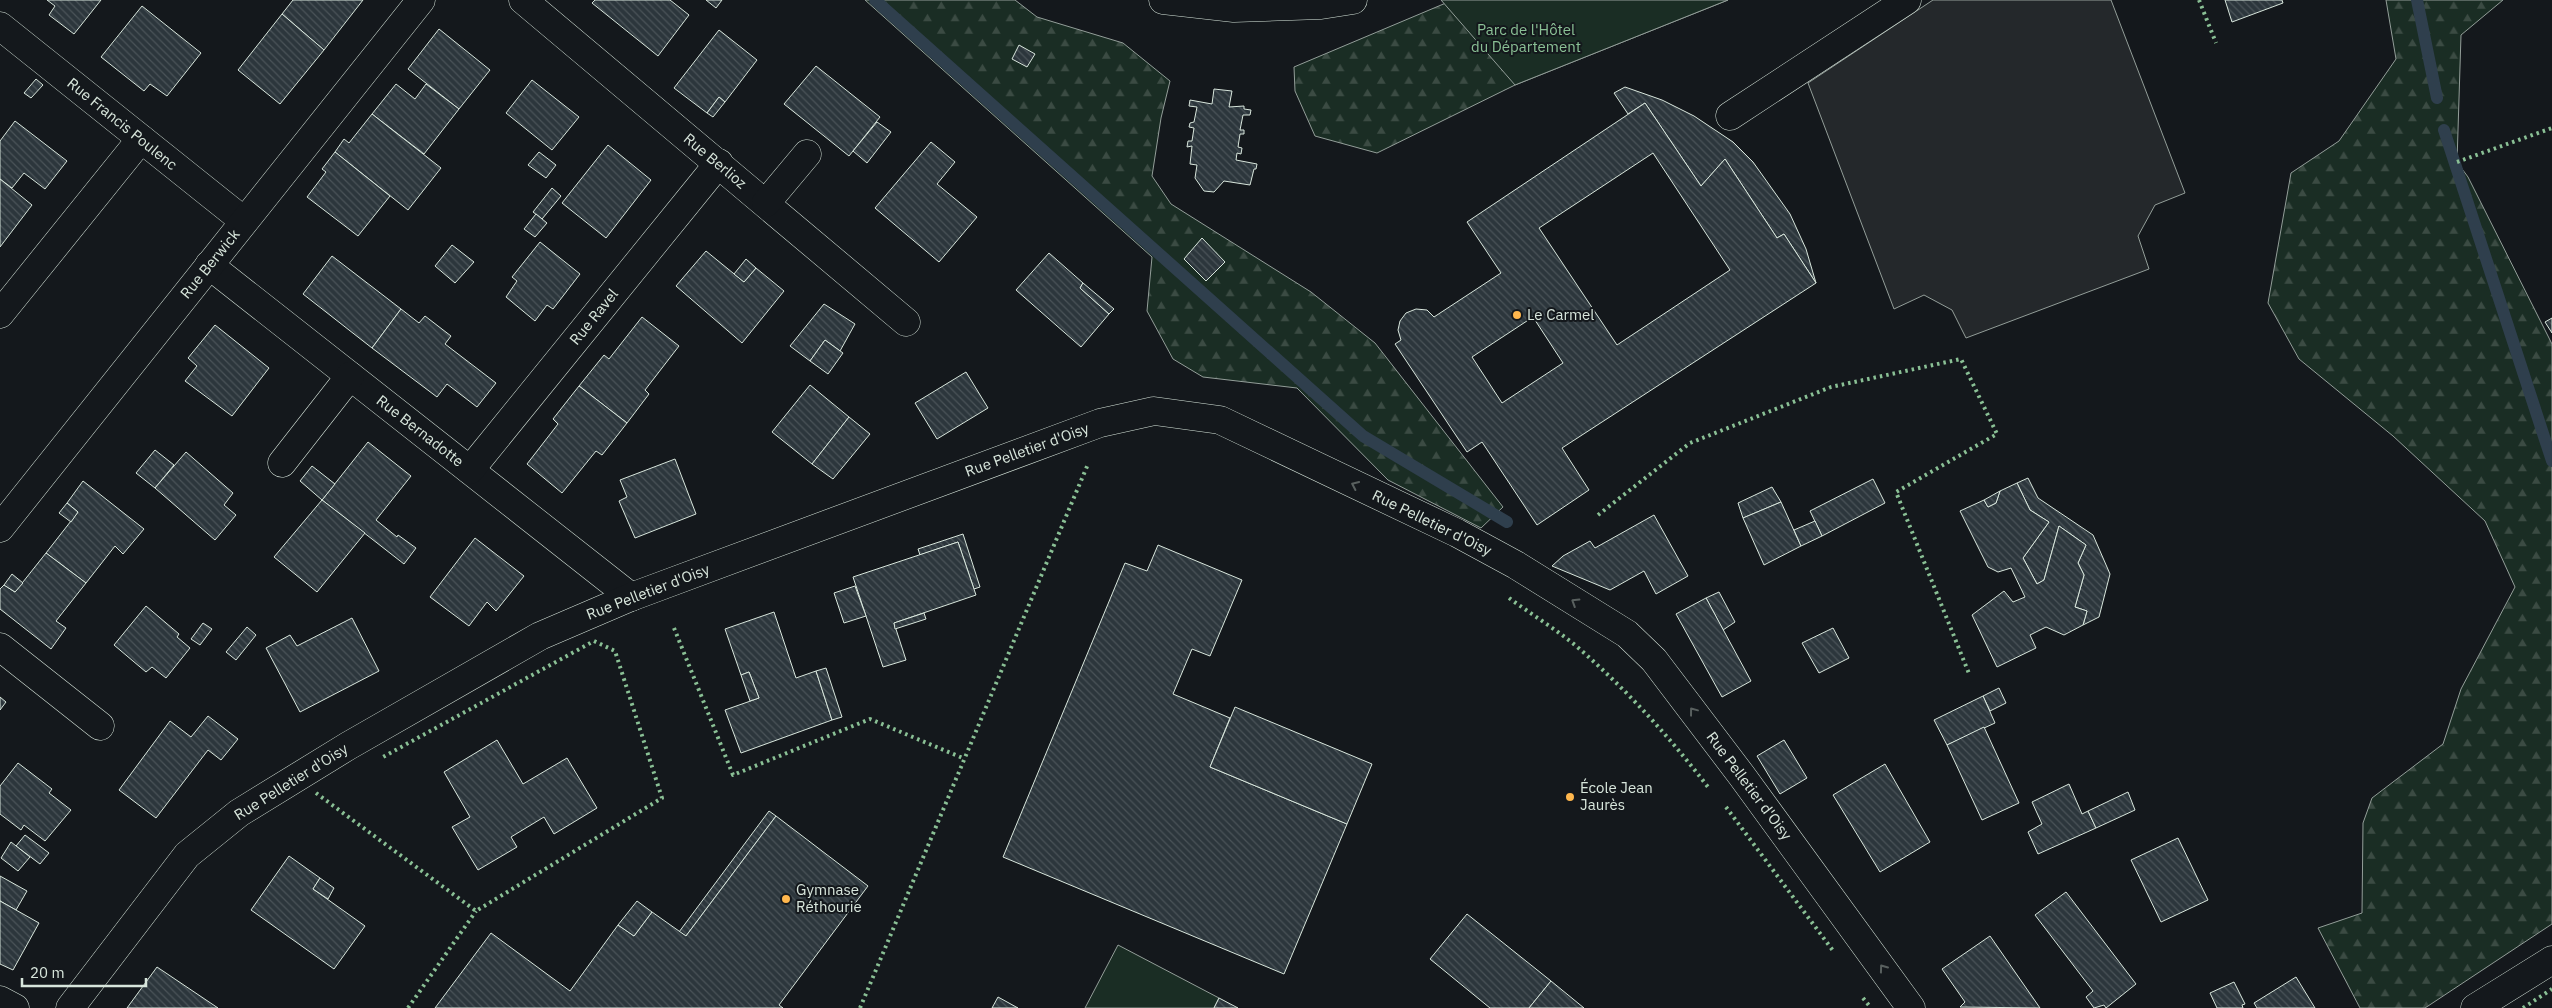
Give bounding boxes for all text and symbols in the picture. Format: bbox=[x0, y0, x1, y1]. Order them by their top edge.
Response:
park label: Parc de l'Hôtel du Département bbox=[1471, 20, 1581, 56]
street label: Rue Francis Poulenc bbox=[63, 73, 182, 174]
street label: Rue Berlioz bbox=[680, 129, 751, 193]
street label: Rue Berwick bbox=[176, 225, 244, 302]
street label: Rue Ravel bbox=[565, 285, 622, 349]
place label: Le Carmel bbox=[1527, 305, 1594, 324]
marker: Le Carmel bbox=[1511, 309, 1523, 321]
street label: Rue Bernadotte bbox=[373, 391, 468, 471]
street label: Rue Pelletier d'Oisy bbox=[962, 418, 1092, 481]
one-way arrow bbox=[1351, 481, 1360, 491]
street label: Rue Pelletier d'Oisy bbox=[1369, 485, 1496, 560]
street label: Rue Pelletier d'Oisy bbox=[583, 559, 713, 624]
one-way arrow bbox=[1571, 599, 1580, 609]
one-way arrow bbox=[1690, 708, 1698, 717]
street label: Rue Pelletier d'Oisy bbox=[1703, 728, 1797, 844]
street label: Rue Pelletier d'Oisy bbox=[230, 739, 352, 824]
place label: École Jean Jaurès bbox=[1580, 778, 1653, 814]
marker: École Jean Jaurès bbox=[1564, 791, 1576, 803]
place label: Gymnase Réthourie bbox=[796, 880, 862, 916]
marker: Gymnase Réthourie bbox=[780, 893, 792, 905]
scale bar bbox=[22, 956, 146, 988]
text: 20 m bbox=[30, 963, 65, 982]
one-way arrow bbox=[1880, 964, 1889, 974]

